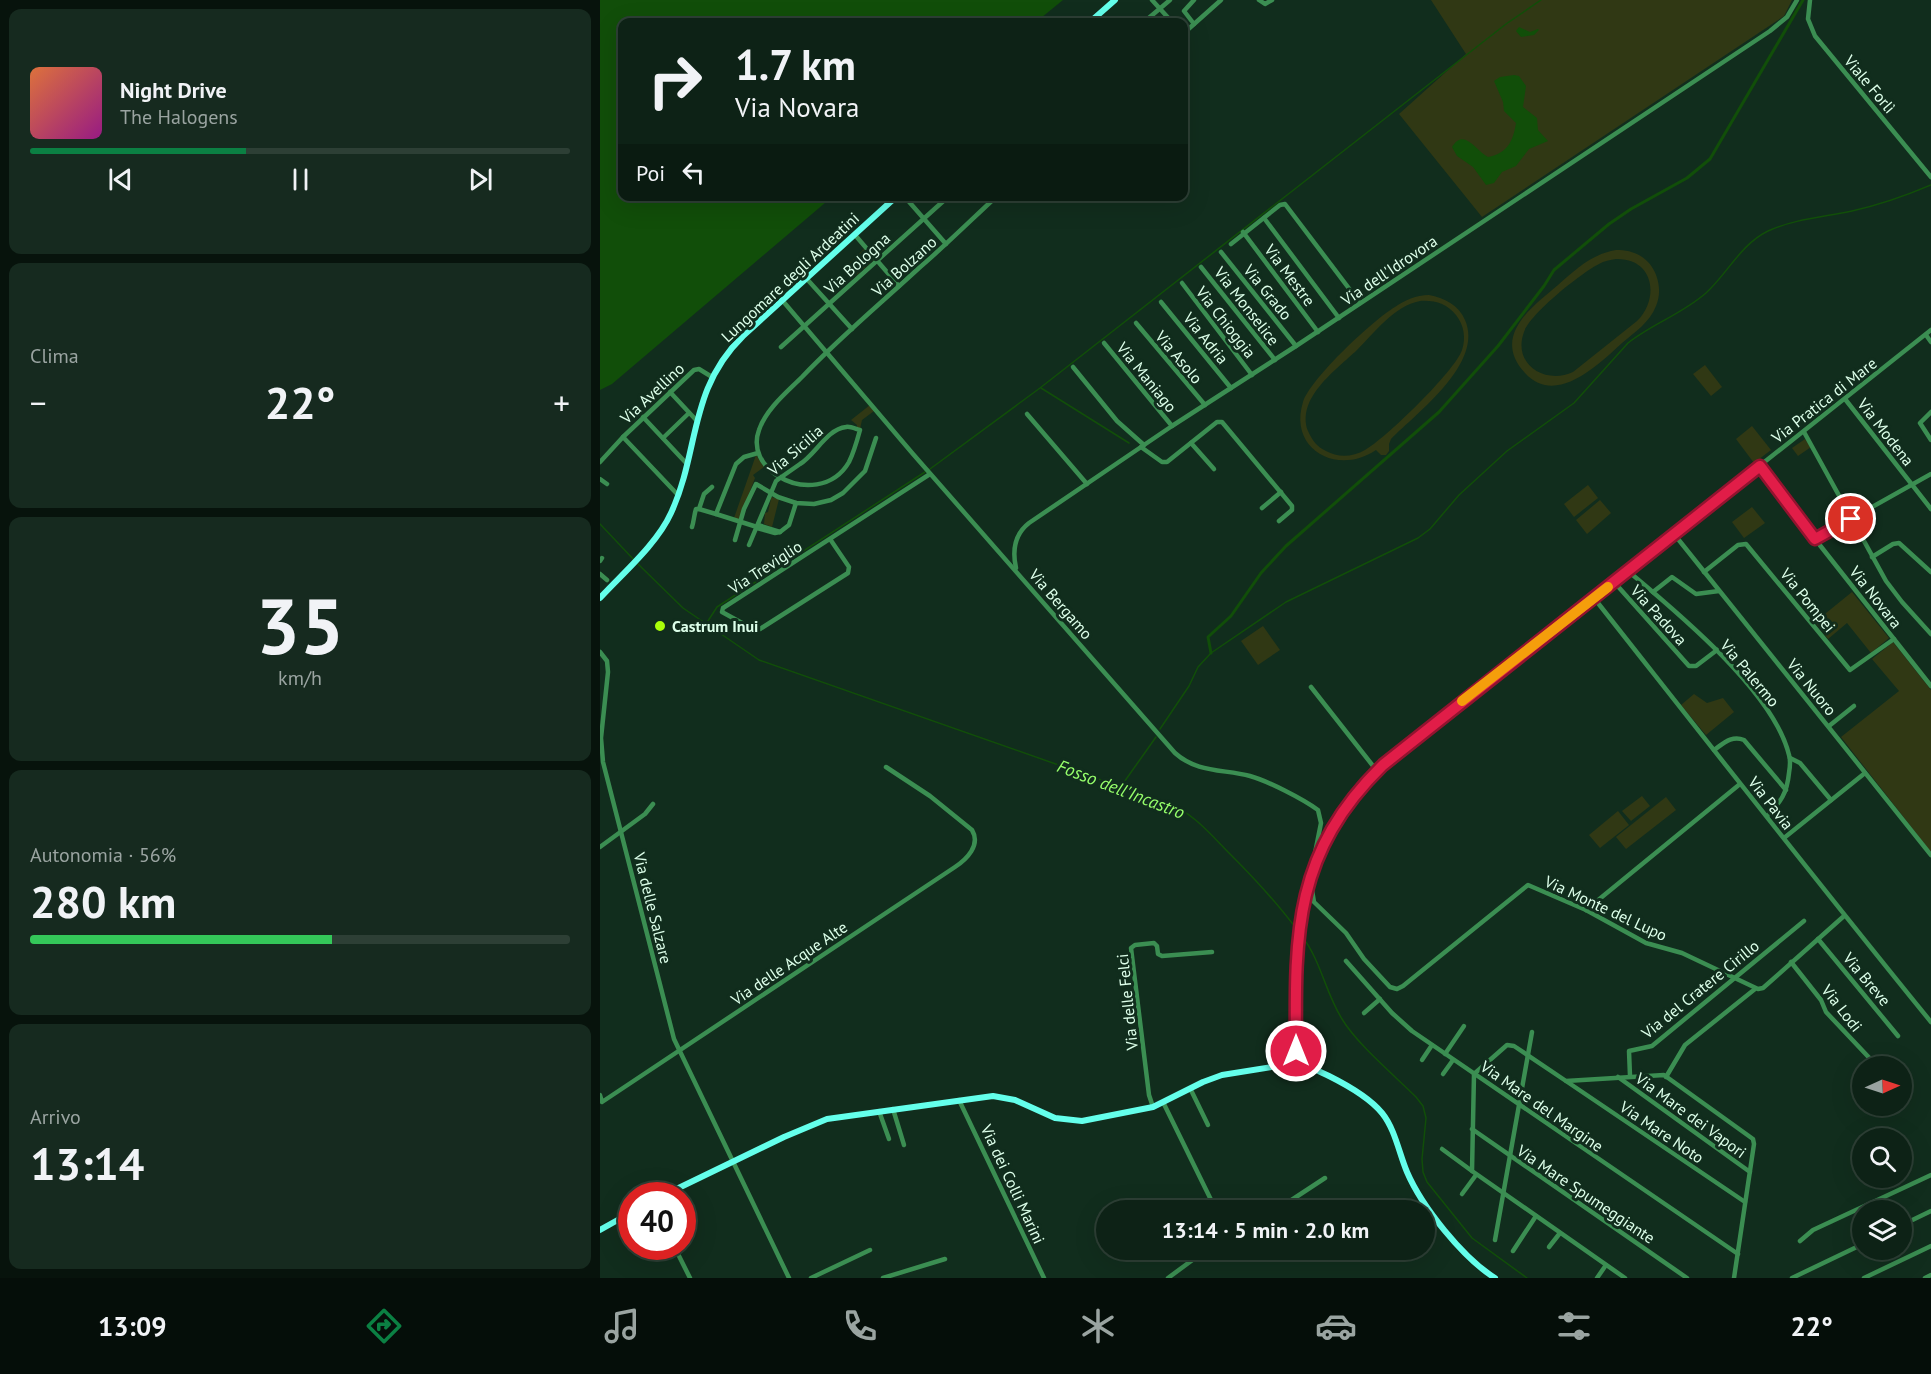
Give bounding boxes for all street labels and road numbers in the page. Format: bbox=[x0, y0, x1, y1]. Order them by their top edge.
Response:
street label: Viale Forlì bbox=[1839, 50, 1900, 117]
street label: Lungomare degli Ardeatini bbox=[717, 208, 863, 346]
street label: Via Bologna bbox=[819, 228, 894, 299]
street label: Via dell'Idrovora bbox=[1336, 230, 1441, 310]
street label: Via Bolzano bbox=[867, 232, 941, 301]
street label: Via Mestre bbox=[1260, 239, 1320, 310]
street label: Via Grado bbox=[1239, 259, 1297, 324]
street label: Via Monselice bbox=[1209, 262, 1284, 349]
street label: Via Chioggia bbox=[1191, 281, 1260, 362]
street label: Via Adria bbox=[1178, 307, 1233, 368]
street label: Via Asolo bbox=[1150, 326, 1207, 388]
street label: Via Maniago bbox=[1112, 337, 1181, 416]
street label: Via Pratica di Mare bbox=[1767, 353, 1881, 448]
street label: Via Avellino bbox=[615, 358, 688, 428]
street label: Via Modena bbox=[1853, 393, 1919, 470]
street label: Via Sicilia bbox=[762, 421, 827, 480]
street label: Via Treviglio bbox=[724, 536, 806, 599]
street label: Via Novara bbox=[1845, 561, 1907, 632]
street label: Via Pompei bbox=[1775, 563, 1840, 636]
street label: Via Bergamo bbox=[1024, 564, 1097, 643]
street label: Via Padova bbox=[1626, 580, 1691, 649]
street label: Via Palermo bbox=[1715, 635, 1784, 711]
street label: Via Nuoro bbox=[1782, 654, 1841, 720]
street label: Via Pavia bbox=[1743, 772, 1798, 834]
street label: Via delle Salzare bbox=[629, 849, 676, 966]
street label: Via Monte del Lupo bbox=[1541, 870, 1670, 945]
street label: Via delle Acque Alte bbox=[726, 917, 851, 1010]
street label: Via del Cratere Cirillo bbox=[1636, 935, 1763, 1043]
street label: Via Breve bbox=[1838, 947, 1895, 1010]
street label: Via delle Felci bbox=[1112, 953, 1142, 1052]
street label: Via Lodi bbox=[1817, 980, 1867, 1036]
street label: Via Mare del Margine bbox=[1476, 1056, 1607, 1156]
street label: Via Mare dei Vapori bbox=[1631, 1068, 1750, 1162]
street label: Via Mare Noto bbox=[1615, 1096, 1708, 1167]
street label: Via dei Colli Marini bbox=[976, 1120, 1049, 1247]
street label: Via Mare Spumeggiante bbox=[1512, 1140, 1659, 1248]

